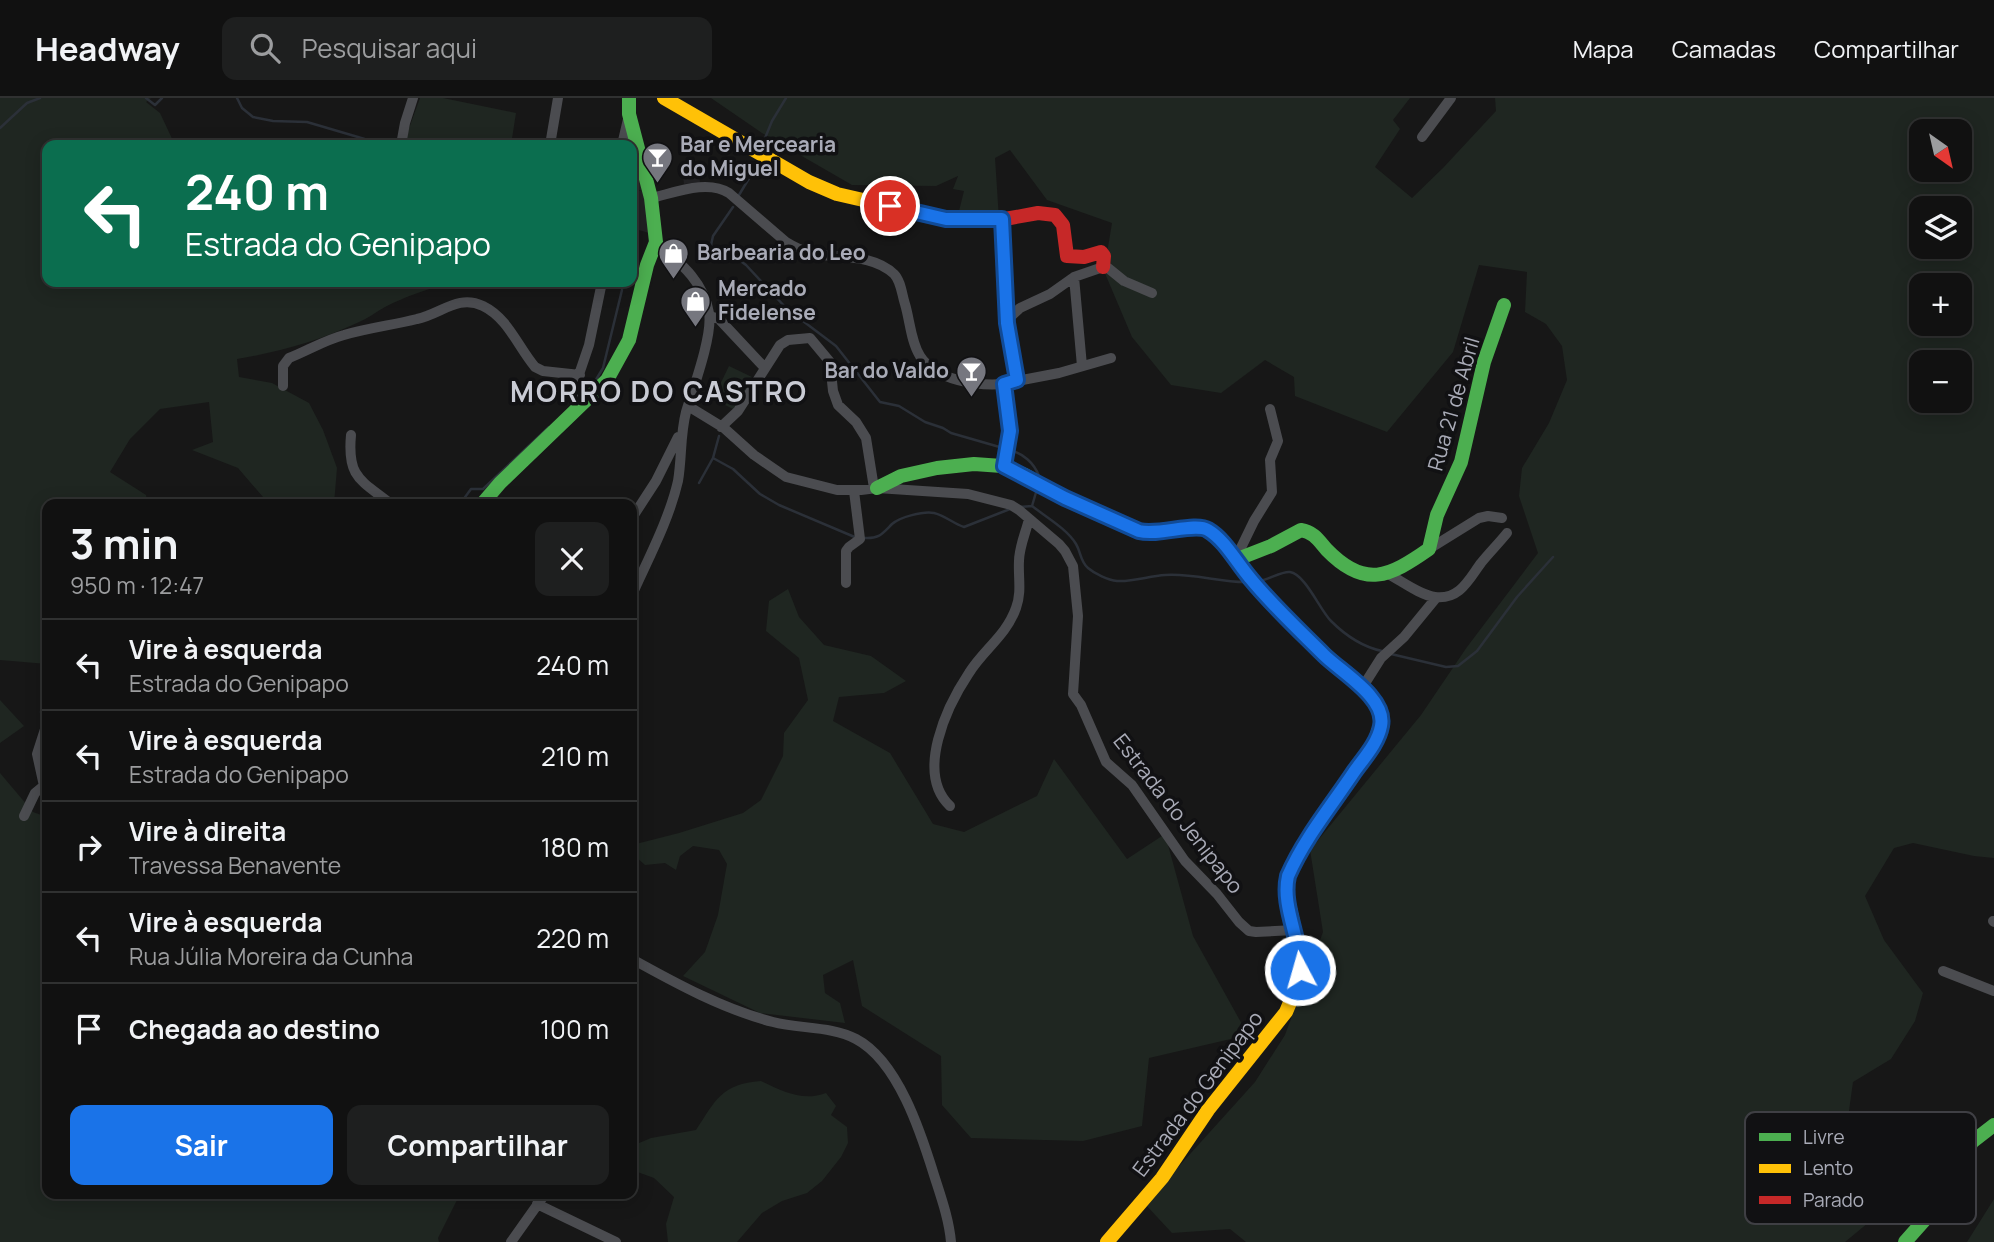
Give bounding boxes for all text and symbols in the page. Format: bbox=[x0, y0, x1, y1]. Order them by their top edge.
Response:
search box bbox=[222, 17, 712, 80]
text: Headway bbox=[35, 26, 180, 71]
icon: search bbox=[246, 29, 284, 67]
text: Pesquisar aqui bbox=[302, 30, 477, 66]
text: Mapa bbox=[1573, 32, 1634, 65]
text: Camadas bbox=[1672, 32, 1776, 65]
text: Compartilhar bbox=[1814, 32, 1959, 65]
north arrow bbox=[1909, 119, 1972, 182]
map controls bbox=[1909, 119, 1972, 413]
place label: Bar e Mercearia do Miguel bbox=[680, 130, 836, 182]
bar icon: Bar e Mercearia do Miguel bbox=[640, 140, 674, 184]
text: 240 m bbox=[185, 158, 329, 225]
icon: left bbox=[70, 168, 161, 259]
pin bbox=[860, 176, 920, 236]
icon: arrive bbox=[871, 187, 909, 225]
button: layers bbox=[1909, 196, 1972, 259]
text: Estrada do Genipapo bbox=[185, 222, 491, 266]
shop icon: Barbearia do Leo bbox=[657, 236, 691, 280]
place label: Barbearia do Leo bbox=[697, 238, 866, 266]
button: + bbox=[1909, 273, 1972, 336]
place label: Mercado Fidelense bbox=[718, 274, 816, 326]
shop icon: Mercado Fidelense bbox=[678, 284, 712, 328]
street label: Rua 21 de Abril bbox=[1421, 334, 1486, 474]
button: − bbox=[1909, 350, 1972, 413]
bar icon: Bar do Valdo bbox=[955, 354, 989, 398]
place label: Bar do Valdo bbox=[825, 356, 949, 384]
district label: MORRO DO CASTRO bbox=[510, 372, 808, 410]
text: 3 min bbox=[70, 514, 179, 572]
button: close bbox=[535, 522, 609, 596]
text: 950 m · 12:47 bbox=[70, 569, 204, 601]
text: Vire à esquerda bbox=[129, 631, 322, 667]
icon: left bbox=[70, 646, 108, 684]
text: 240 m bbox=[536, 647, 609, 683]
text: Estrada do Genipapo bbox=[129, 667, 349, 699]
text: Vire à esquerda bbox=[129, 722, 322, 758]
street label: Estrada do Jenipapo bbox=[1108, 728, 1250, 899]
icon: left bbox=[70, 737, 108, 775]
text: 210 m bbox=[541, 738, 609, 774]
text: Estrada do Genipapo bbox=[129, 758, 349, 790]
text: Vire à direita bbox=[129, 813, 286, 849]
icon: right bbox=[70, 828, 108, 866]
text: 180 m bbox=[541, 829, 609, 865]
text: Travessa Benavente bbox=[129, 849, 341, 881]
text: Vire à esquerda bbox=[129, 904, 322, 940]
icon: left bbox=[70, 919, 108, 957]
text: 220 m bbox=[536, 920, 609, 956]
position arrow bbox=[1263, 933, 1337, 1007]
text: Rua Júlia Moreira da Cunha bbox=[129, 940, 413, 972]
street label: Estrada do Genipapo bbox=[1126, 1005, 1269, 1182]
icon: arrive bbox=[70, 1010, 108, 1048]
text: Chegada ao destino bbox=[129, 1011, 380, 1047]
text: 100 m bbox=[540, 1011, 609, 1047]
button: Sair bbox=[70, 1105, 333, 1185]
button: Compartilhar bbox=[347, 1105, 609, 1185]
legend bbox=[1745, 1112, 1976, 1224]
text: Livre bbox=[1803, 1124, 1845, 1150]
text: Lento bbox=[1803, 1155, 1853, 1181]
text: Parado bbox=[1803, 1187, 1864, 1213]

